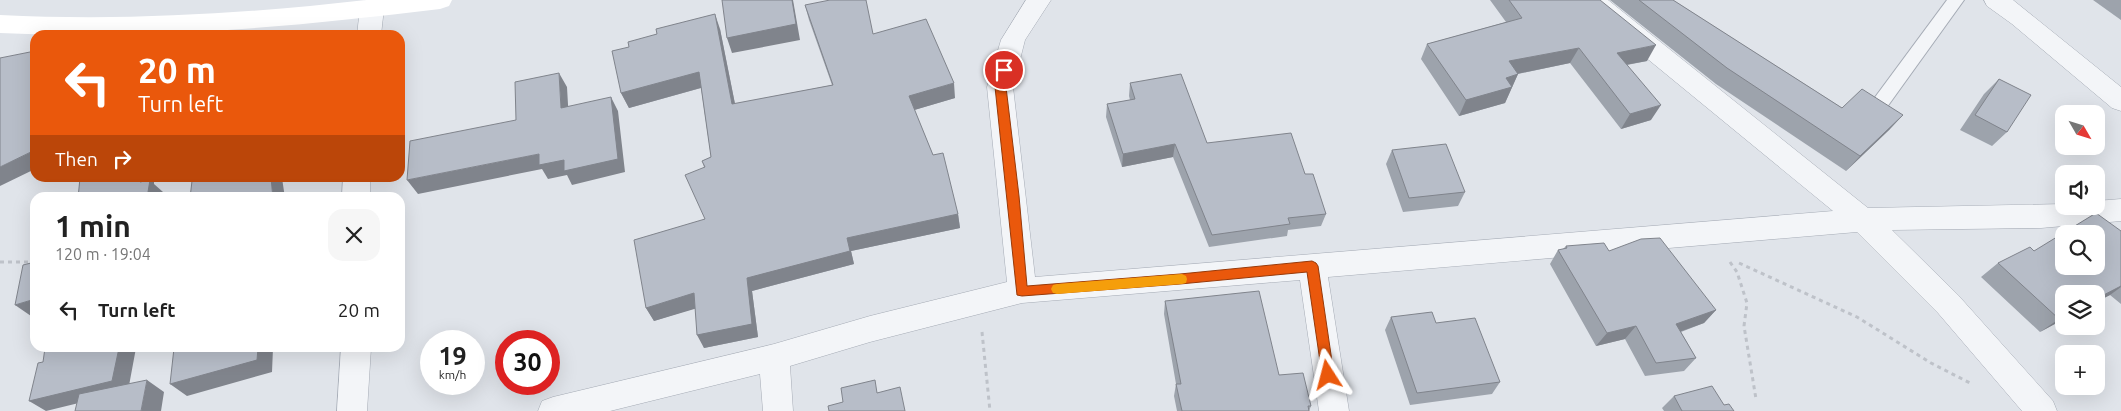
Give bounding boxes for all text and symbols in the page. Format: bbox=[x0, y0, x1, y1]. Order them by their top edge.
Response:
pin bbox=[983, 49, 1025, 91]
icon: left bbox=[55, 50, 120, 115]
text: 20 m bbox=[138, 50, 216, 90]
icon: arrive bbox=[990, 56, 1018, 84]
text: Turn left bbox=[138, 91, 223, 116]
north arrow bbox=[2055, 105, 2105, 155]
map controls bbox=[2055, 105, 2105, 395]
icon: right bbox=[108, 145, 136, 173]
text: Then bbox=[55, 148, 98, 170]
button: sound bbox=[2055, 165, 2105, 215]
text: 1 min bbox=[55, 209, 131, 243]
button: close bbox=[328, 209, 380, 261]
button: search bbox=[2055, 225, 2105, 275]
text: 120 m · 19:04 bbox=[55, 245, 151, 263]
button: layers bbox=[2055, 285, 2105, 335]
icon: left bbox=[55, 296, 83, 324]
text: Turn left bbox=[98, 299, 176, 321]
text: 20 m bbox=[338, 299, 380, 321]
speed limit sign: 30 bbox=[495, 330, 560, 395]
text: 19 bbox=[438, 342, 467, 370]
button: + bbox=[2055, 345, 2105, 395]
position arrow bbox=[1301, 348, 1353, 400]
text: km/h bbox=[439, 368, 466, 381]

